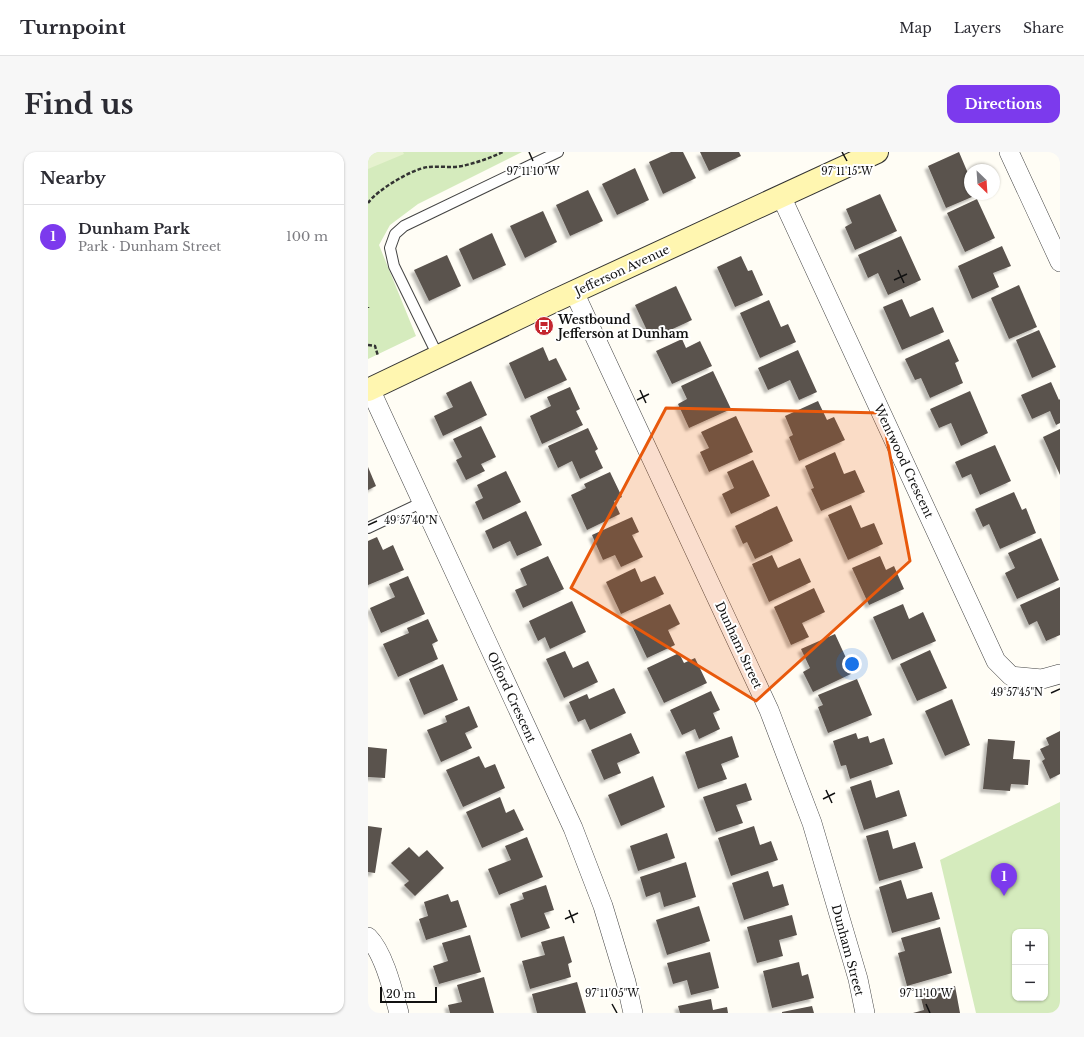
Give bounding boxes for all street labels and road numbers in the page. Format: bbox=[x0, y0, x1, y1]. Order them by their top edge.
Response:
street label: Jefferson Avenue bbox=[570, 241, 672, 299]
street label: Wentwood Crescent bbox=[871, 401, 937, 521]
street label: Dunham Street bbox=[712, 599, 766, 691]
street label: Olford Crescent bbox=[484, 649, 540, 745]
street label: Dunham Street bbox=[829, 903, 868, 998]

